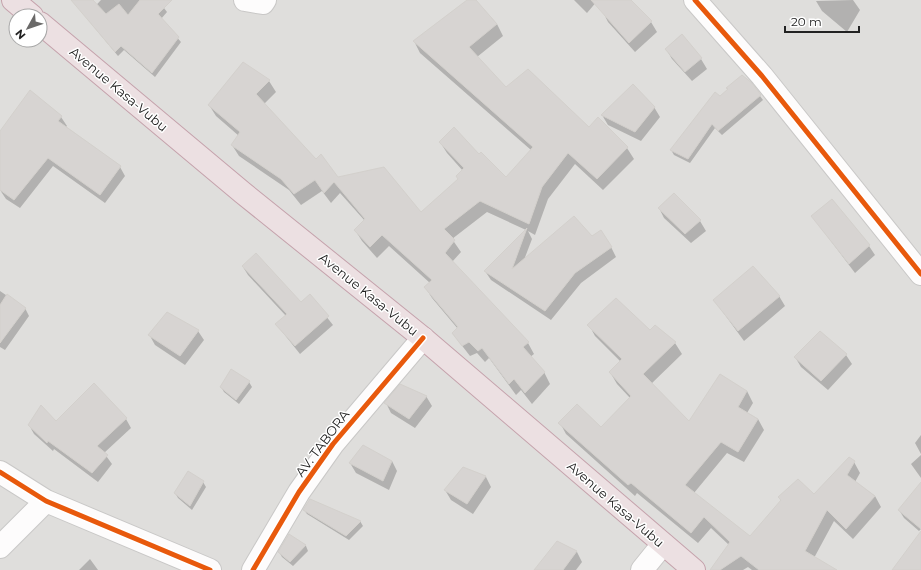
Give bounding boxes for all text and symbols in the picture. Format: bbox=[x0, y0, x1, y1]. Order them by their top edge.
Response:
north arrow bbox=[8, 8, 48, 48]
scale bar bbox=[785, 8, 859, 34]
text: 20 m bbox=[791, 14, 822, 29]
text: N bbox=[12, 27, 29, 42]
street label: Avenue Kasa-Vubu bbox=[67, 43, 171, 135]
street label: Avenue Kasa-Vubu bbox=[316, 249, 422, 339]
street label: AV. TABORA bbox=[292, 406, 353, 480]
street label: Avenue Kasa-Vubu bbox=[564, 458, 668, 550]

